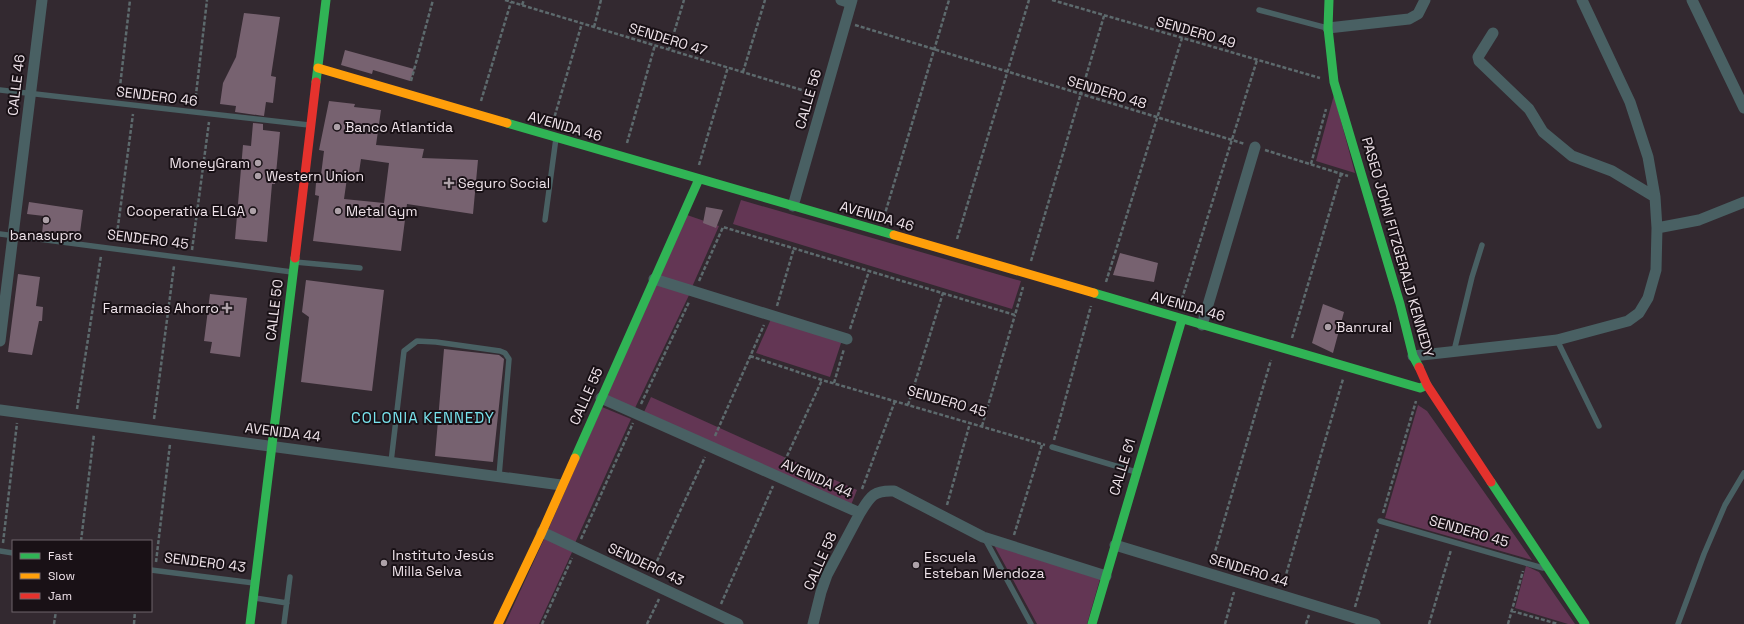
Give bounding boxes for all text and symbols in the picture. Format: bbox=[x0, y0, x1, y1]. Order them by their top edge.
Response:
street label: SENDERO 49 bbox=[1154, 12, 1238, 52]
street label: SENDERO 47 bbox=[627, 19, 709, 59]
street label: CALLE 46 bbox=[3, 53, 29, 117]
street label: CALLE 56 bbox=[791, 67, 825, 131]
street label: SENDERO 48 bbox=[1065, 71, 1149, 113]
street label: SENDERO 46 bbox=[115, 82, 199, 110]
street label: AVENIDA 46 bbox=[526, 107, 604, 145]
place label: Banco Atlantida bbox=[345, 118, 453, 136]
marker: Banco Atlantida bbox=[332, 122, 342, 132]
street label: PASEO JOHN FITZGERALD KENNEDY bbox=[1358, 135, 1438, 360]
place label: MoneyGram bbox=[169, 154, 250, 172]
marker: MoneyGram bbox=[253, 158, 263, 168]
place label: Western Union bbox=[266, 167, 364, 185]
marker: Western Union bbox=[253, 171, 263, 181]
place label: Seguro Social bbox=[458, 174, 550, 192]
marker: Seguro Social bbox=[443, 177, 455, 189]
street label: AVENIDA 46 bbox=[838, 197, 916, 235]
place label: Cooperativa ELGA bbox=[127, 202, 245, 220]
place label: Metal Gym bbox=[346, 202, 417, 220]
marker: Cooperativa ELGA bbox=[248, 206, 258, 216]
marker: Metal Gym bbox=[333, 206, 343, 216]
marker: banasupro bbox=[41, 215, 51, 225]
street label: SENDERO 45 bbox=[106, 225, 190, 253]
place label: banasupro bbox=[10, 226, 82, 244]
street label: CALLE 50 bbox=[261, 278, 287, 342]
street label: AVENIDA 46 bbox=[1149, 287, 1227, 325]
place label: Farmacias Ahorro bbox=[103, 299, 219, 317]
marker: Farmacias Ahorro bbox=[222, 303, 232, 313]
place label: Banrural bbox=[1336, 318, 1392, 336]
marker: Banrural bbox=[1323, 322, 1333, 332]
street label: CALLE 55 bbox=[565, 364, 607, 428]
street label: SENDERO 45 bbox=[905, 381, 989, 421]
district label: COLONIA KENNEDY bbox=[351, 408, 495, 427]
street label: AVENIDA 44 bbox=[244, 418, 322, 446]
street label: CALLE 61 bbox=[1105, 436, 1139, 498]
street label: AVENIDA 44 bbox=[779, 454, 856, 502]
street label: SENDERO 45 bbox=[1427, 511, 1511, 551]
street label: CALLE 58 bbox=[799, 529, 841, 593]
street label: SENDERO 43 bbox=[605, 539, 687, 589]
legend bbox=[12, 540, 152, 612]
place label: Instituto Jesús Milla Selva bbox=[392, 546, 494, 580]
text: Fast bbox=[48, 548, 73, 564]
street label: SENDERO 43 bbox=[163, 548, 247, 576]
place label: Escuela Esteban Mendoza bbox=[924, 548, 1045, 582]
street label: SENDERO 44 bbox=[1207, 549, 1291, 591]
marker: Instituto Jesús Milla Selva bbox=[379, 558, 389, 568]
marker: Escuela Esteban Mendoza bbox=[911, 560, 921, 570]
text: Slow bbox=[48, 568, 75, 584]
text: Jam bbox=[48, 588, 72, 604]

